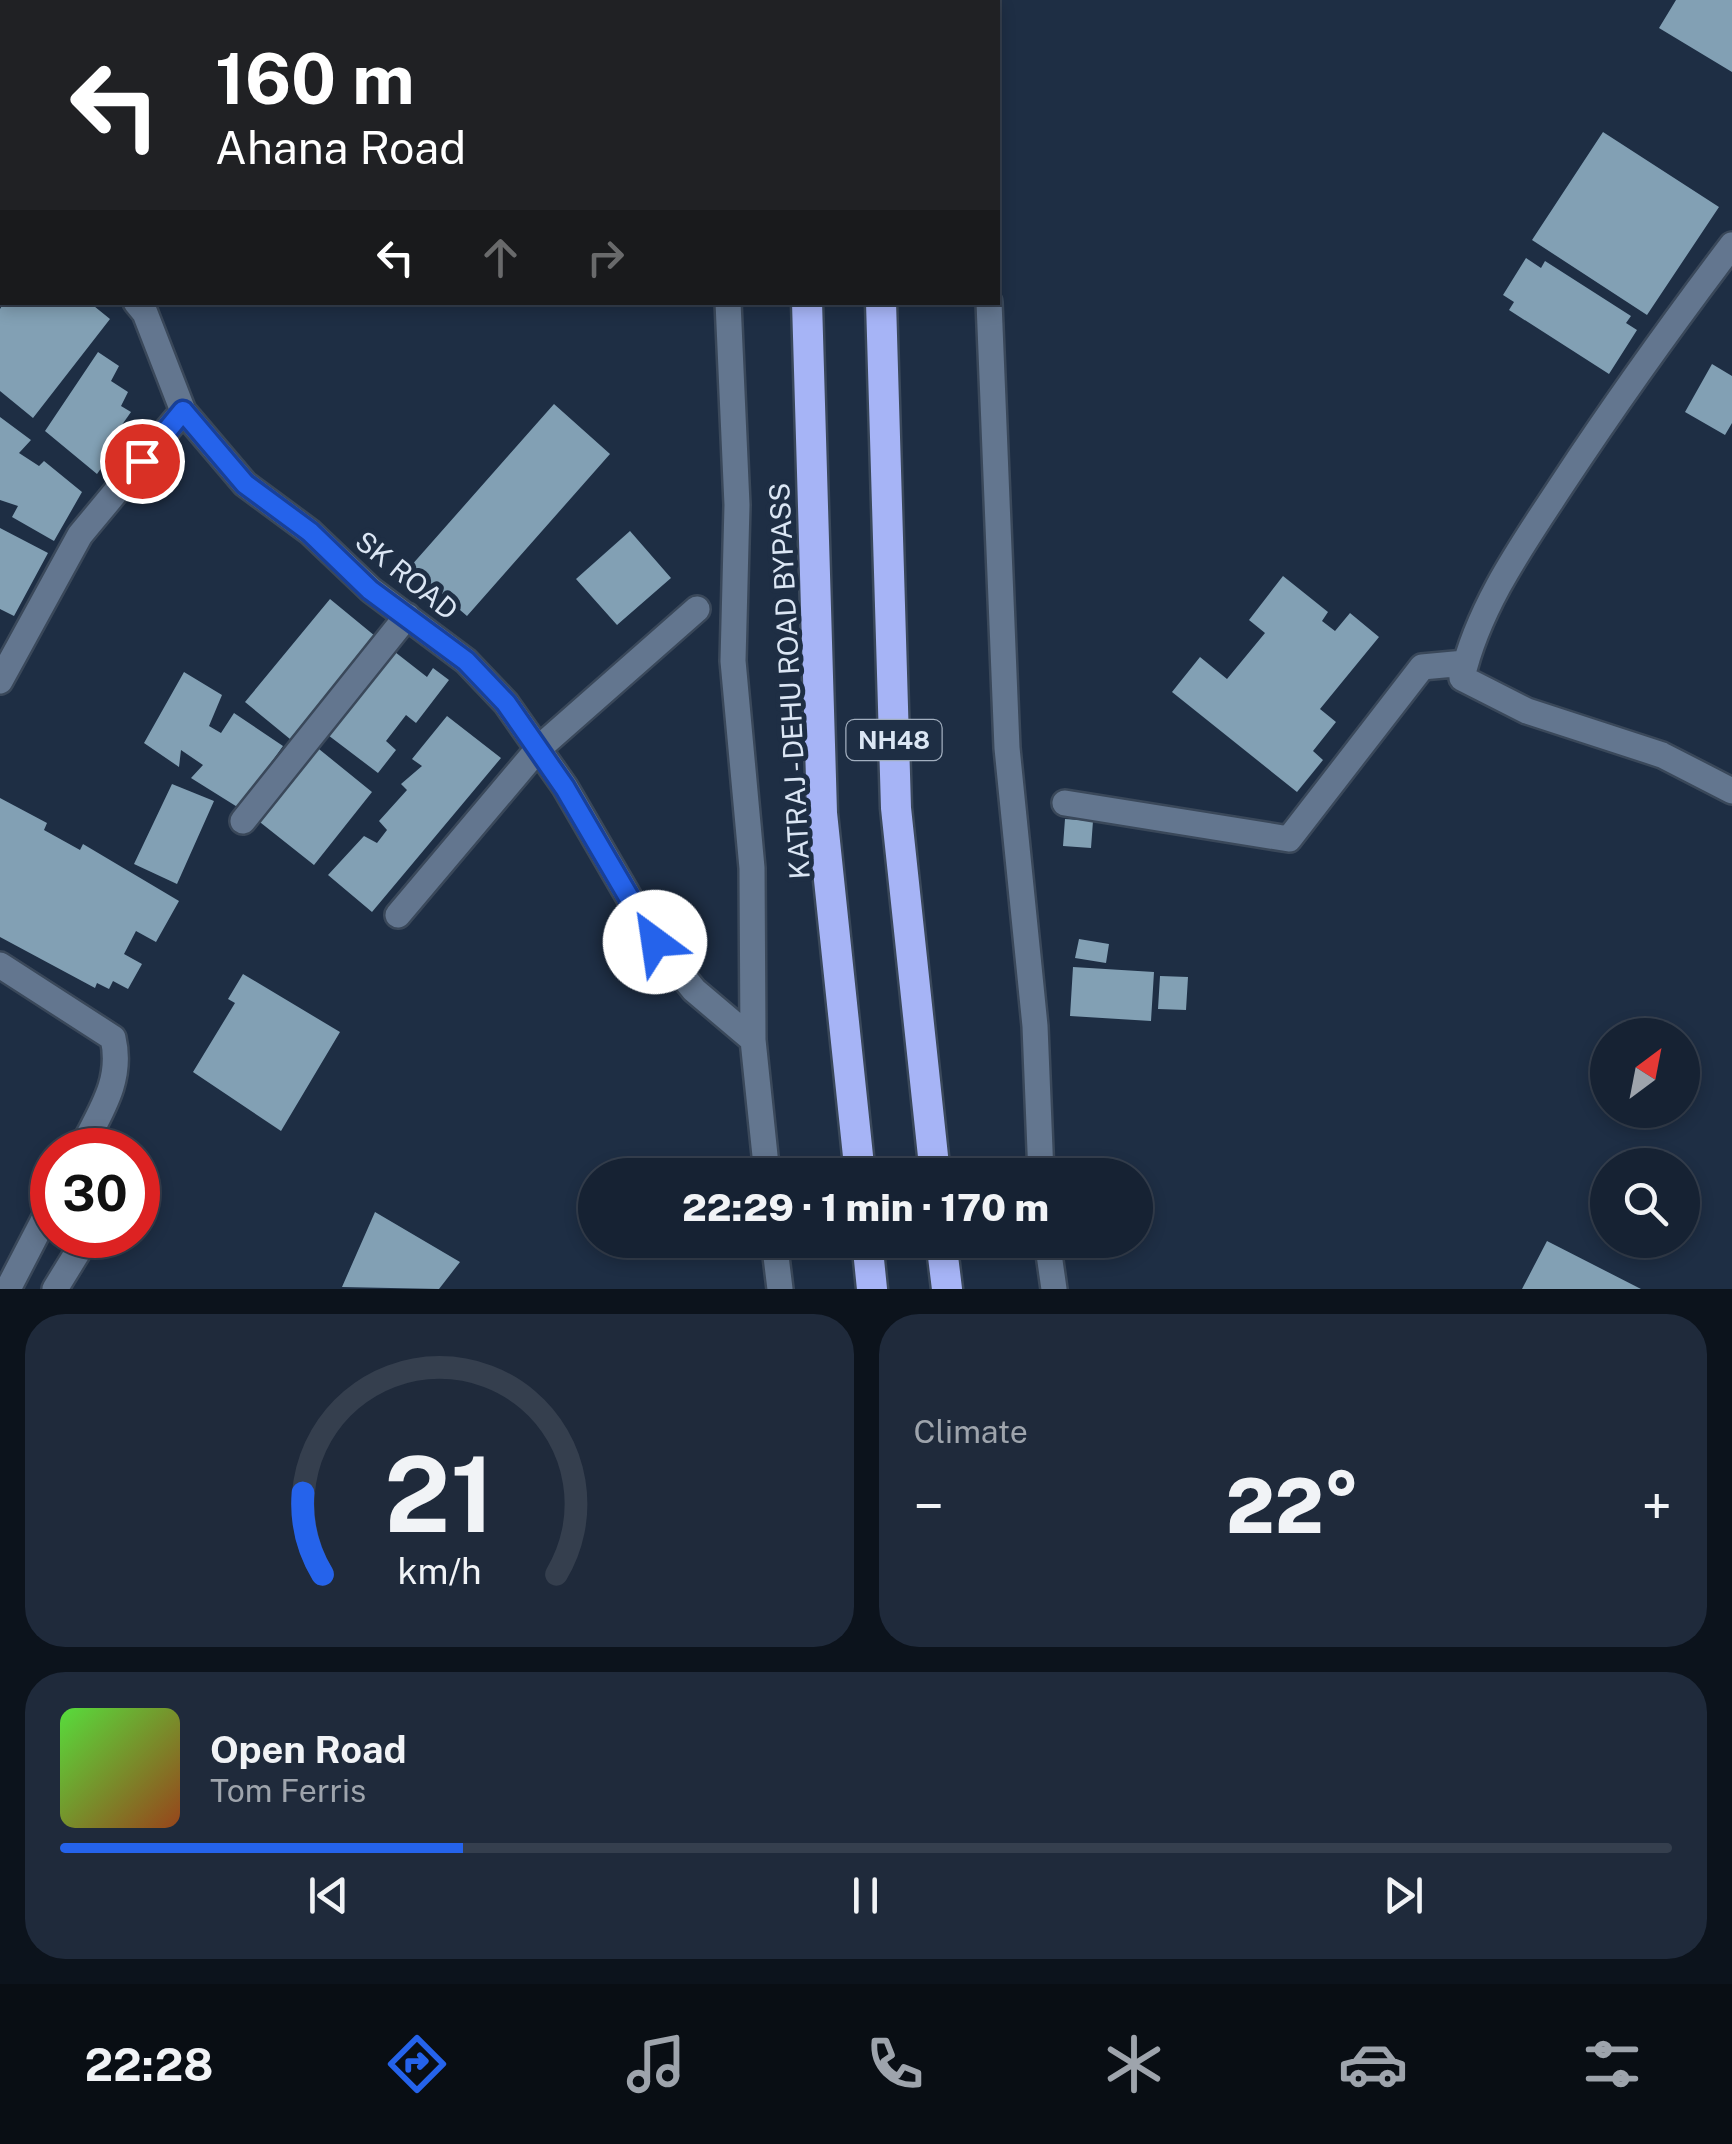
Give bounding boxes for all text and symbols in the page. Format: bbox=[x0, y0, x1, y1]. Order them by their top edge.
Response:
text: 160 m bbox=[215, 37, 415, 120]
icon: left bbox=[50, 40, 180, 170]
text: Ahana Road bbox=[215, 121, 466, 174]
icon: left bbox=[368, 230, 423, 285]
icon: ahead bbox=[473, 230, 528, 285]
icon: right bbox=[578, 230, 633, 285]
pin bbox=[100, 419, 185, 504]
icon: arrive bbox=[115, 434, 170, 489]
street label: KATRAJ - DEHU ROAD BYPASS bbox=[762, 482, 816, 880]
street label: SK ROAD bbox=[349, 524, 465, 626]
road number: NH48 bbox=[846, 720, 942, 760]
position arrow bbox=[603, 890, 707, 994]
north arrow bbox=[1590, 1018, 1700, 1128]
map controls bbox=[1590, 1018, 1700, 1258]
speed limit sign: 30 bbox=[30, 1128, 160, 1258]
button: search bbox=[1590, 1148, 1700, 1258]
text: 22:29 · 1 min · 170 m bbox=[682, 1185, 1049, 1230]
text: Climate bbox=[914, 1413, 1028, 1450]
text: 21 bbox=[384, 1433, 495, 1555]
text: 22° bbox=[1226, 1462, 1360, 1550]
text: − bbox=[914, 1474, 944, 1538]
text: + bbox=[1642, 1474, 1672, 1538]
text: km/h bbox=[397, 1550, 481, 1592]
text: Open Road bbox=[210, 1727, 407, 1772]
text: Tom Ferris bbox=[210, 1772, 366, 1809]
icon: previous bbox=[301, 1868, 356, 1923]
icon: pause bbox=[838, 1868, 893, 1923]
icon: next bbox=[1376, 1868, 1431, 1923]
icon: directions bbox=[382, 2029, 452, 2099]
icon: music bbox=[621, 2029, 691, 2099]
icon: phone bbox=[860, 2029, 930, 2099]
icon: climate bbox=[1099, 2029, 1169, 2099]
icon: car bbox=[1338, 2029, 1408, 2099]
icon: filters bbox=[1577, 2029, 1647, 2099]
text: 22:28 bbox=[85, 2038, 213, 2091]

